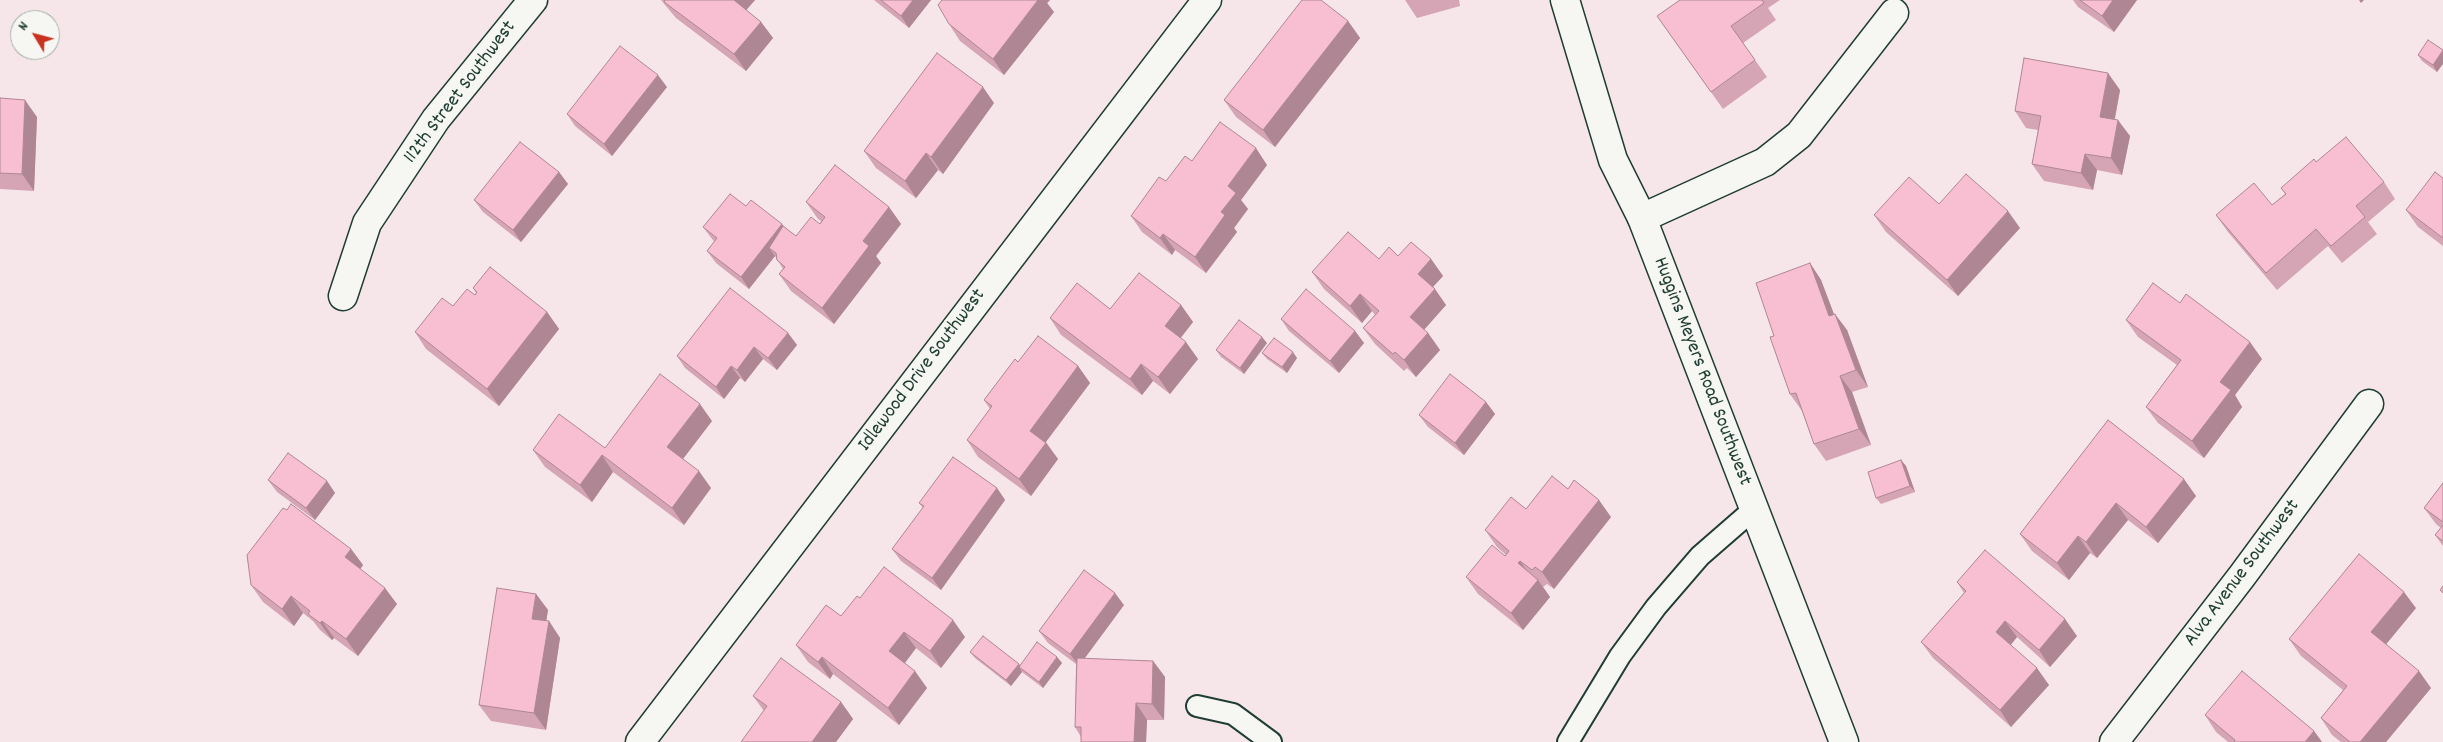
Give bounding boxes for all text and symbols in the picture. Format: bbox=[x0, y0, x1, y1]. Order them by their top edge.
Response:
north arrow bbox=[10, 10, 60, 60]
street label: 112th Street Southwest bbox=[400, 17, 522, 169]
text: N bbox=[14, 18, 34, 35]
street label: Huggins Meyers Road Southwest bbox=[1646, 255, 1756, 489]
street label: Idlewood Drive Southwest bbox=[854, 285, 992, 457]
street label: Alva Avenue Southwest bbox=[2180, 496, 2306, 652]

